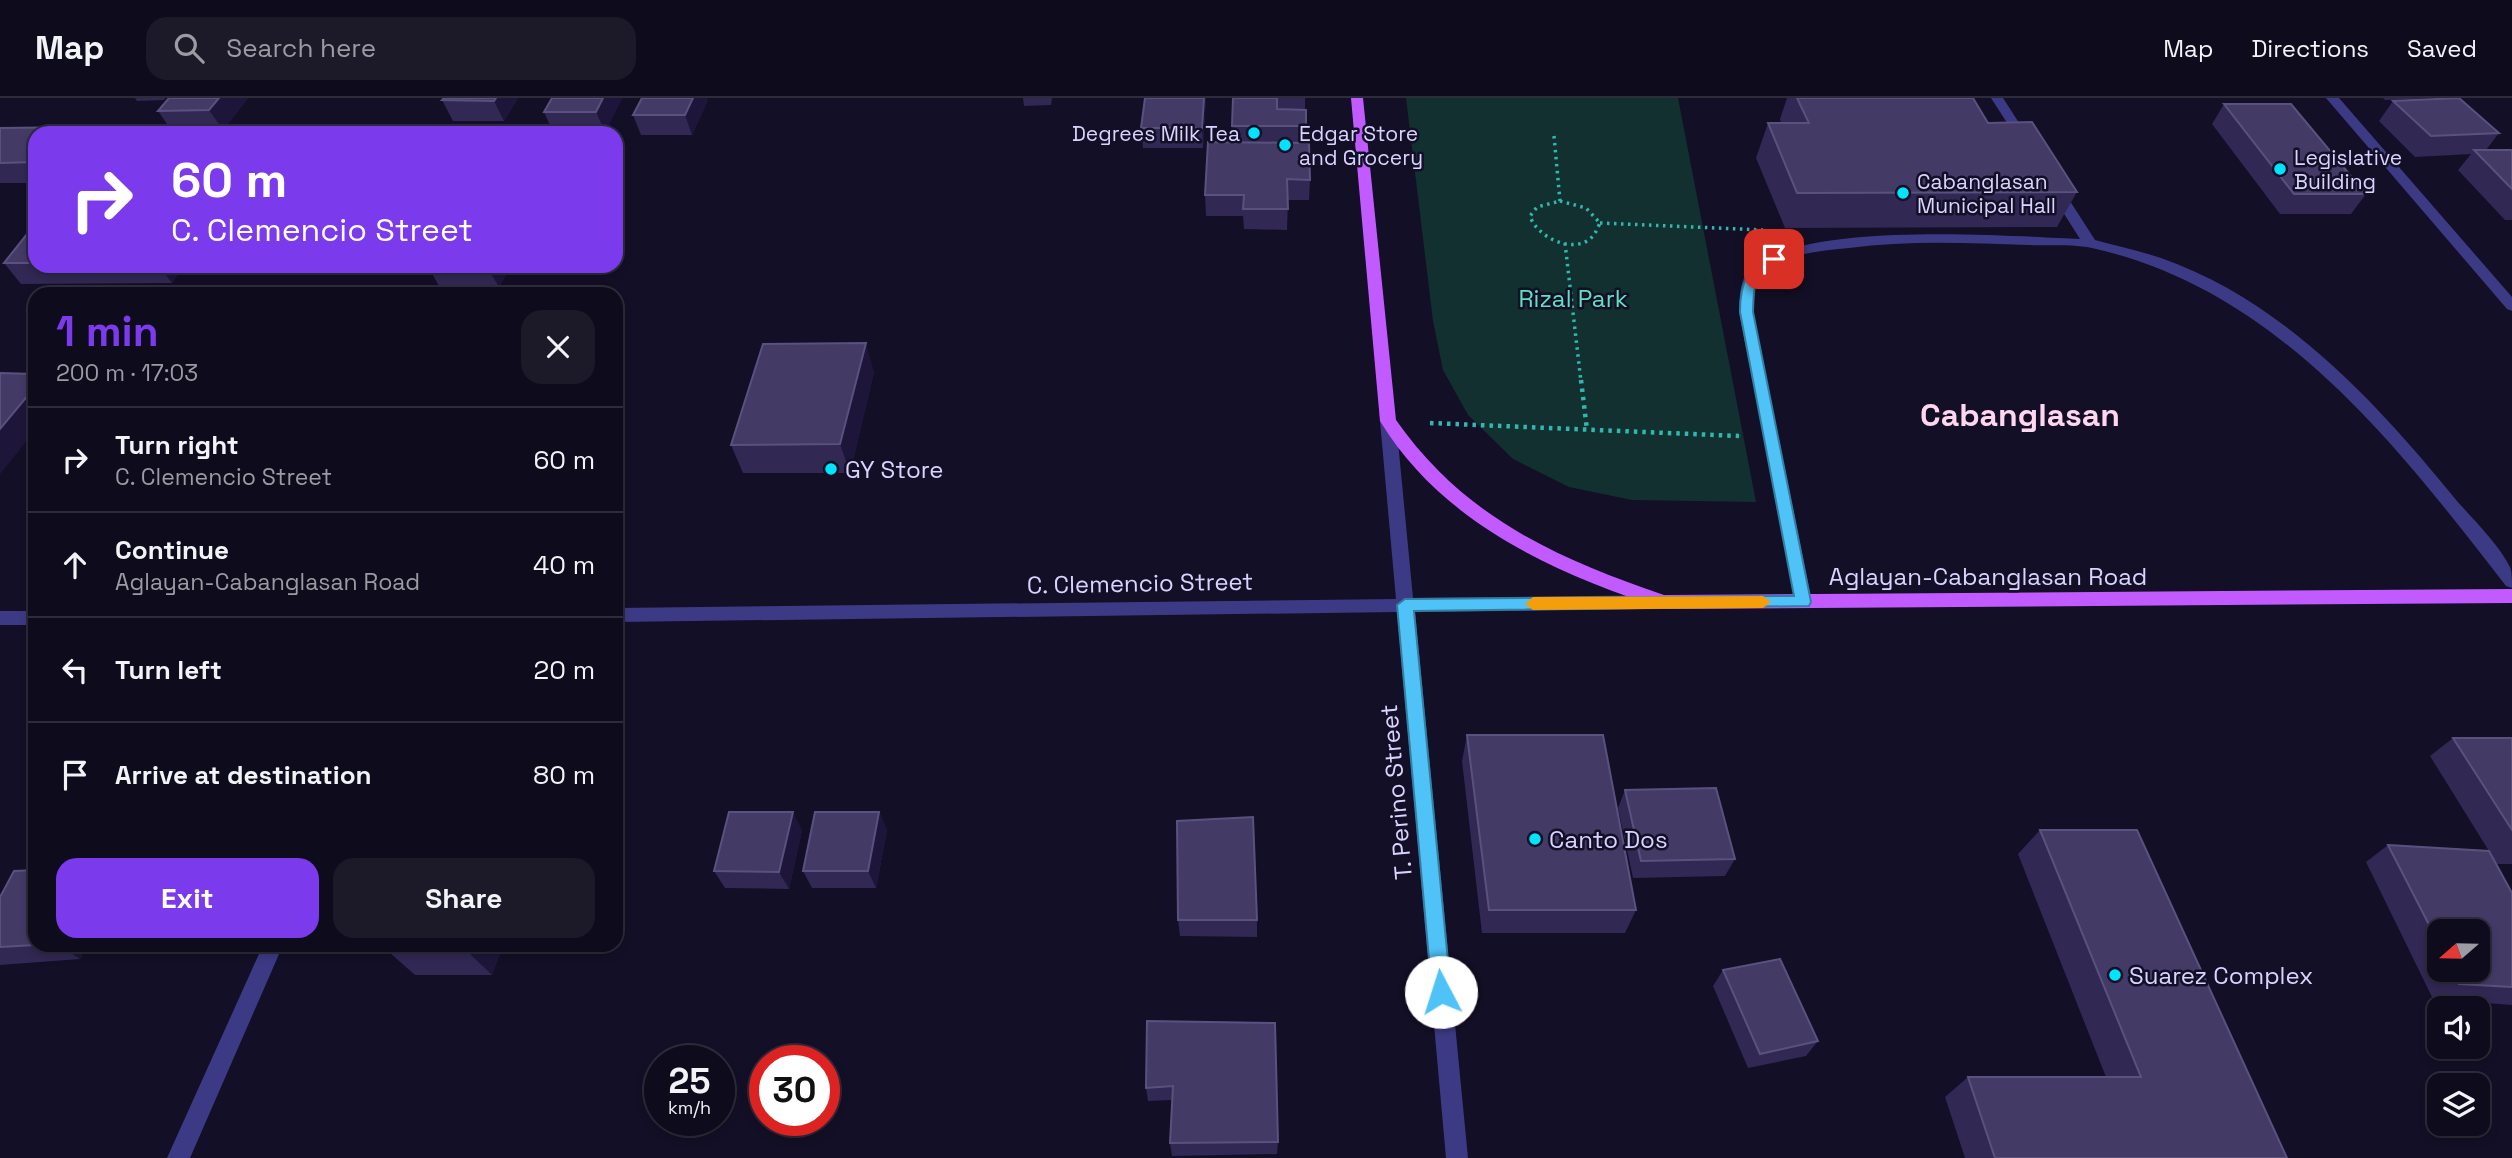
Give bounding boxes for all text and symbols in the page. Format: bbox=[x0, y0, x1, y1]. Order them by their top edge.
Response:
search box bbox=[146, 17, 636, 80]
text: Map bbox=[35, 27, 104, 69]
icon: search bbox=[170, 29, 208, 67]
text: Search here bbox=[226, 31, 376, 65]
text: Map bbox=[2163, 33, 2213, 64]
text: Directions bbox=[2251, 33, 2369, 64]
text: Saved bbox=[2407, 33, 2477, 64]
place label: Degrees Milk Tea bbox=[1072, 120, 1240, 147]
place label: Edgar Store and Grocery bbox=[1299, 120, 1423, 171]
marker: Degrees Milk Tea bbox=[1246, 125, 1262, 141]
marker: Edgar Store and Grocery bbox=[1277, 137, 1293, 153]
place label: Legislative Building bbox=[2294, 144, 2402, 195]
text: 60 m bbox=[171, 149, 287, 211]
icon: right bbox=[56, 154, 147, 245]
marker: Legislative Building bbox=[2272, 161, 2288, 177]
place label: Cabanglasan Municipal Hall bbox=[1917, 168, 2056, 219]
marker: Cabanglasan Municipal Hall bbox=[1895, 185, 1911, 201]
text: C. Clemencio Street bbox=[171, 210, 473, 250]
pin bbox=[1744, 229, 1804, 289]
icon: arrive bbox=[1755, 240, 1793, 278]
park label: Rizal Park bbox=[1518, 283, 1628, 314]
text: 1 min bbox=[56, 305, 159, 358]
button: close bbox=[521, 310, 595, 384]
text: 200 m · 17:03 bbox=[56, 358, 198, 388]
district label: Cabanglasan bbox=[1920, 395, 2120, 435]
text: Turn right bbox=[115, 428, 239, 462]
icon: right bbox=[56, 441, 94, 479]
text: 60 m bbox=[533, 443, 595, 477]
place label: GY Store bbox=[845, 454, 944, 485]
marker: GY Store bbox=[823, 461, 839, 477]
text: C. Clemencio Street bbox=[115, 462, 332, 492]
text: Continue bbox=[115, 533, 229, 567]
icon: ahead bbox=[56, 546, 94, 584]
text: 40 m bbox=[533, 548, 595, 582]
street label: Aglayan-Cabanglasan Road bbox=[1829, 561, 2147, 592]
street label: C. Clemencio Street bbox=[1026, 566, 1254, 600]
text: Aglayan-Cabanglasan Road bbox=[115, 567, 420, 597]
icon: left bbox=[56, 651, 94, 689]
text: Turn left bbox=[115, 653, 222, 687]
text: 20 m bbox=[534, 653, 595, 687]
street label: T. Perino Street bbox=[1373, 703, 1419, 881]
icon: arrive bbox=[56, 756, 94, 794]
text: Arrive at destination bbox=[115, 758, 372, 792]
text: 80 m bbox=[533, 758, 595, 792]
place label: Canto Dos bbox=[1549, 824, 1668, 855]
marker: Canto Dos bbox=[1527, 831, 1543, 847]
button: Exit bbox=[56, 858, 319, 938]
button: Share bbox=[333, 858, 595, 938]
north arrow bbox=[2427, 919, 2490, 982]
map controls bbox=[2427, 919, 2490, 1136]
position arrow bbox=[1404, 955, 1478, 1029]
place label: Suarez Complex bbox=[2129, 960, 2313, 991]
marker: Suarez Complex bbox=[2107, 967, 2123, 983]
button: sound bbox=[2427, 996, 2490, 1059]
speed limit sign: 30 bbox=[749, 1045, 840, 1136]
text: 25 bbox=[669, 1059, 710, 1103]
button: layers bbox=[2427, 1073, 2490, 1136]
text: km/h bbox=[668, 1096, 711, 1119]

